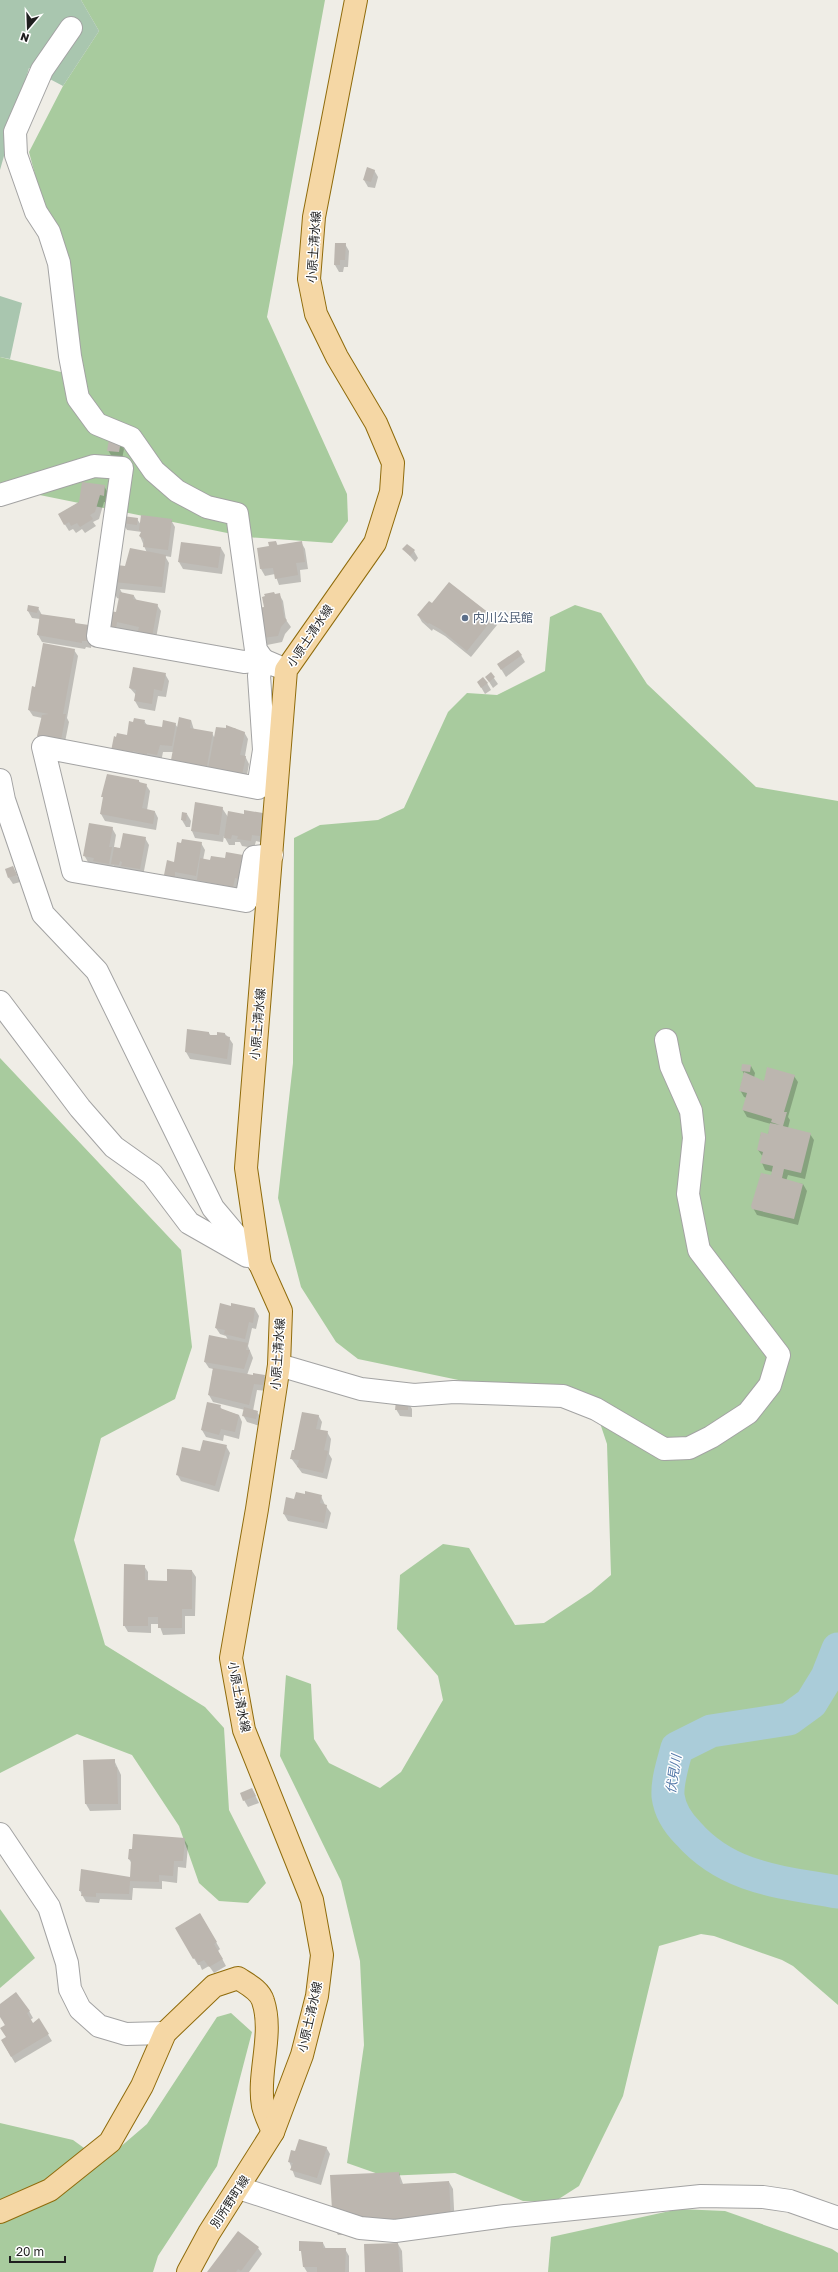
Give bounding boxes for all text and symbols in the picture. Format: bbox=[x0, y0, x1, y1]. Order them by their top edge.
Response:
north arrow bbox=[8, 8, 48, 48]
text: N bbox=[19, 30, 31, 45]
street label: 小原土清水線 bbox=[304, 211, 323, 283]
street label: 小原土清水線 bbox=[283, 602, 336, 670]
place label: 内川公民館 bbox=[473, 610, 533, 625]
marker: 内川公民館 bbox=[460, 613, 470, 623]
street label: 小原土清水線 bbox=[247, 987, 268, 1060]
street label: 小原土清水線 bbox=[268, 1318, 287, 1390]
street label: 小原土清水線 bbox=[225, 1660, 254, 1734]
water label: 伏見川 bbox=[662, 1752, 684, 1795]
street label: 小原土清水線 bbox=[294, 1980, 325, 2054]
street label: 別所野町線 bbox=[207, 2172, 252, 2231]
scale bar bbox=[10, 2238, 65, 2264]
text: 20 m bbox=[16, 2244, 44, 2259]

